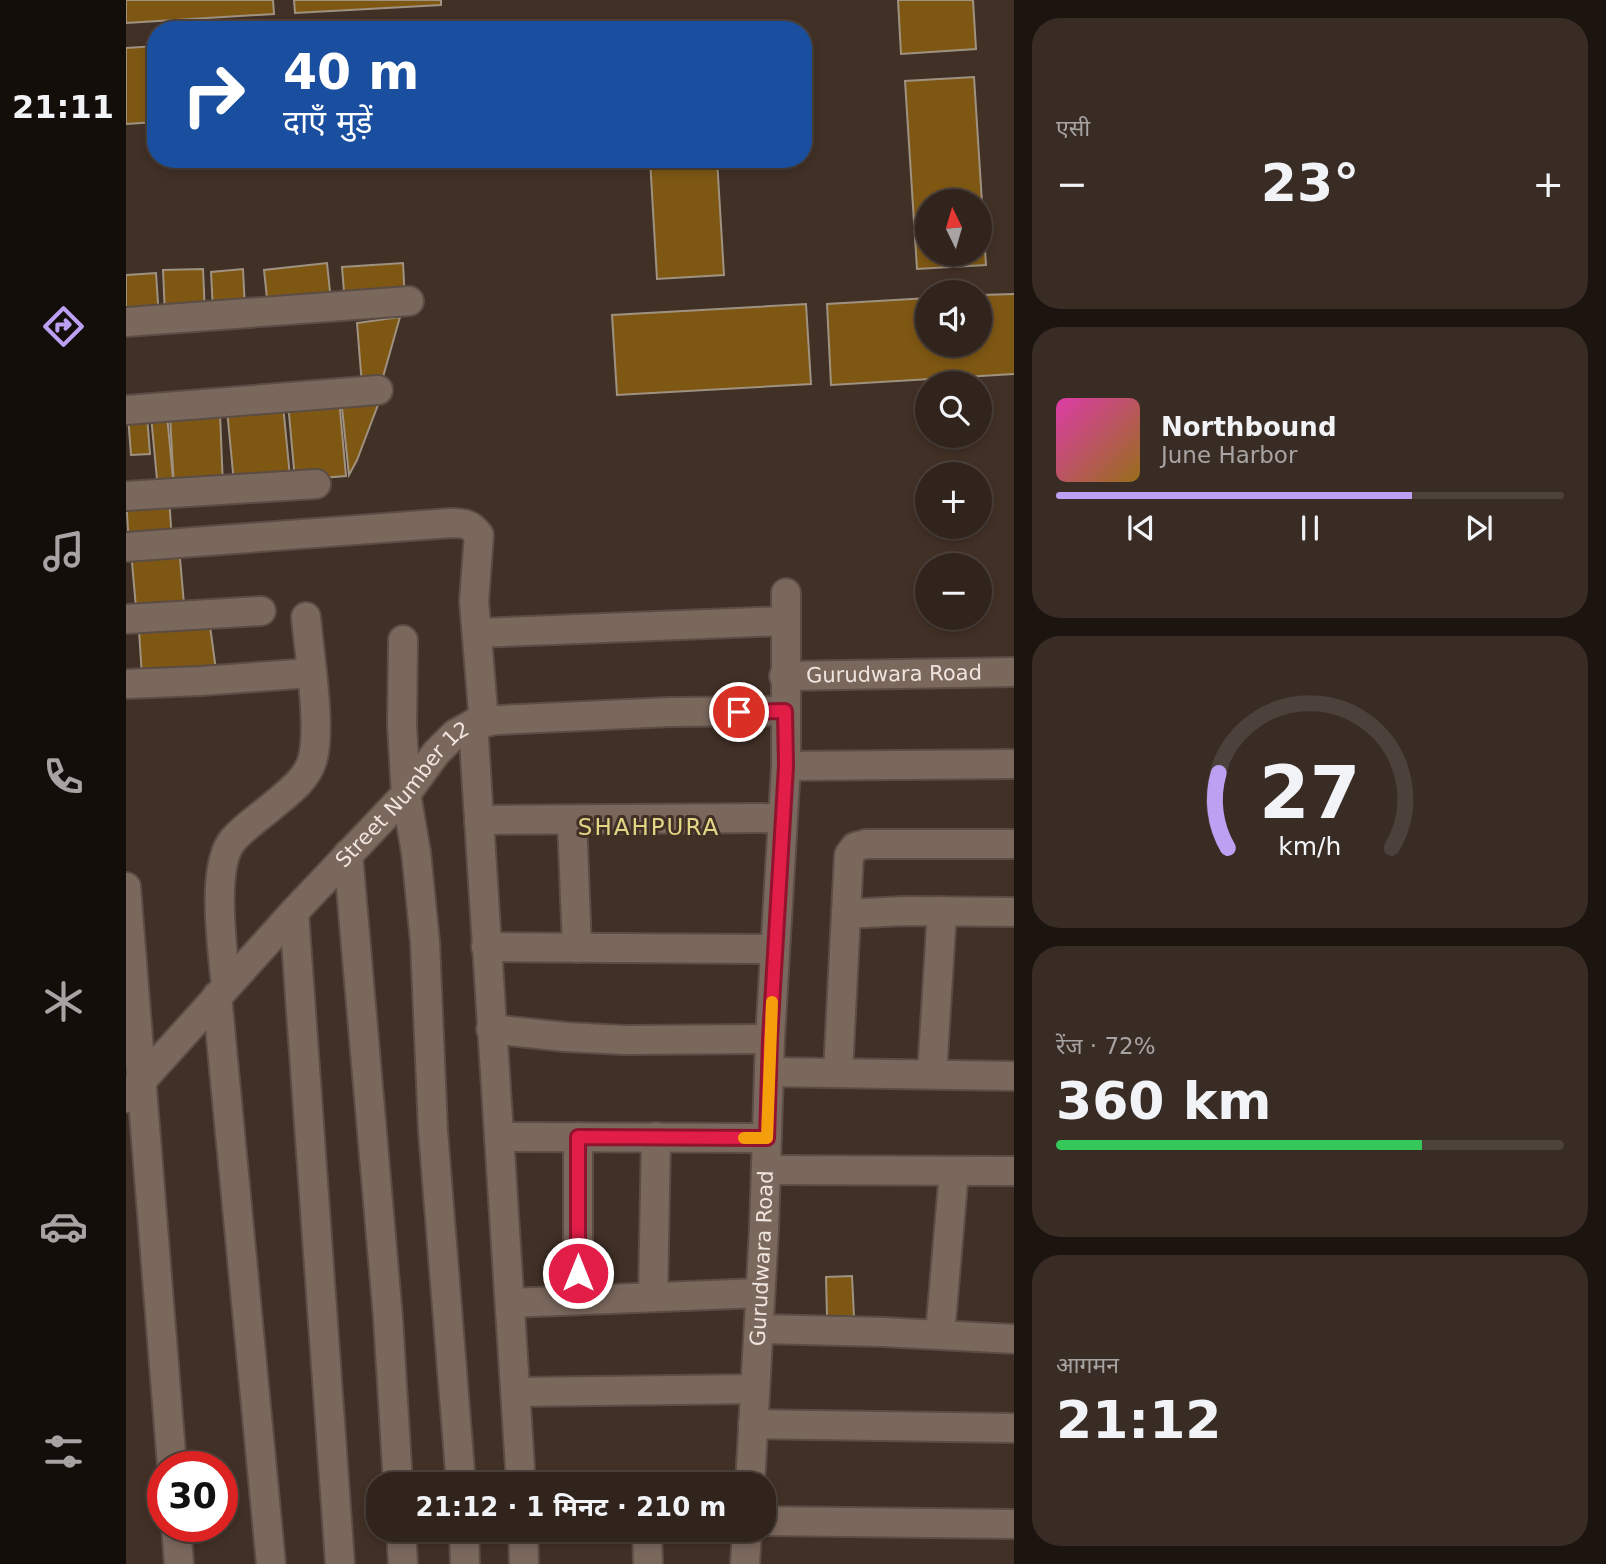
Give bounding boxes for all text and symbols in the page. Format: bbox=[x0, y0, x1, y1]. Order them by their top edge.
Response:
text: 40 m bbox=[283, 44, 419, 101]
icon: right bbox=[168, 49, 259, 140]
text: 21:11 bbox=[12, 88, 114, 126]
text: दाएँ मुड़ें bbox=[283, 103, 372, 141]
text: एसी bbox=[1056, 115, 1090, 141]
text: 23° bbox=[1261, 153, 1359, 213]
text: − bbox=[1056, 162, 1088, 206]
text: + bbox=[1532, 162, 1564, 206]
north arrow bbox=[915, 189, 992, 266]
map controls bbox=[915, 189, 992, 630]
button: sound bbox=[915, 280, 992, 357]
icon: directions bbox=[39, 302, 88, 351]
button: search bbox=[915, 371, 992, 448]
text: Northbound bbox=[1161, 412, 1337, 442]
text: June Harbor bbox=[1161, 442, 1297, 468]
button: + bbox=[915, 462, 992, 539]
icon: previous bbox=[1122, 509, 1160, 547]
icon: pause bbox=[1291, 509, 1329, 547]
icon: next bbox=[1460, 509, 1498, 547]
icon: music bbox=[39, 527, 88, 576]
button: − bbox=[915, 553, 992, 630]
street label: Gurudwara Road bbox=[806, 661, 982, 688]
pin bbox=[709, 682, 769, 742]
icon: arrive bbox=[720, 693, 758, 731]
street label: Street Number 12 bbox=[331, 717, 473, 872]
text: 27 bbox=[1259, 750, 1361, 835]
icon: phone bbox=[39, 752, 88, 801]
district label: SHAHPURA bbox=[578, 814, 720, 840]
text: km/h bbox=[1278, 832, 1342, 861]
icon: climate bbox=[39, 977, 88, 1026]
text: रेंज · 72% bbox=[1056, 1033, 1156, 1059]
text: 360 km bbox=[1056, 1071, 1271, 1131]
street label: Gurudwara Road bbox=[746, 1170, 778, 1347]
icon: car bbox=[39, 1202, 88, 1251]
position arrow bbox=[541, 1236, 615, 1310]
text: आगमन bbox=[1056, 1352, 1119, 1378]
text: 21:12 bbox=[1056, 1390, 1222, 1450]
icon: filters bbox=[39, 1427, 88, 1476]
speed limit sign: 30 bbox=[147, 1451, 238, 1542]
text: 21:12 · 1 मिनट · 210 m bbox=[416, 1492, 726, 1522]

